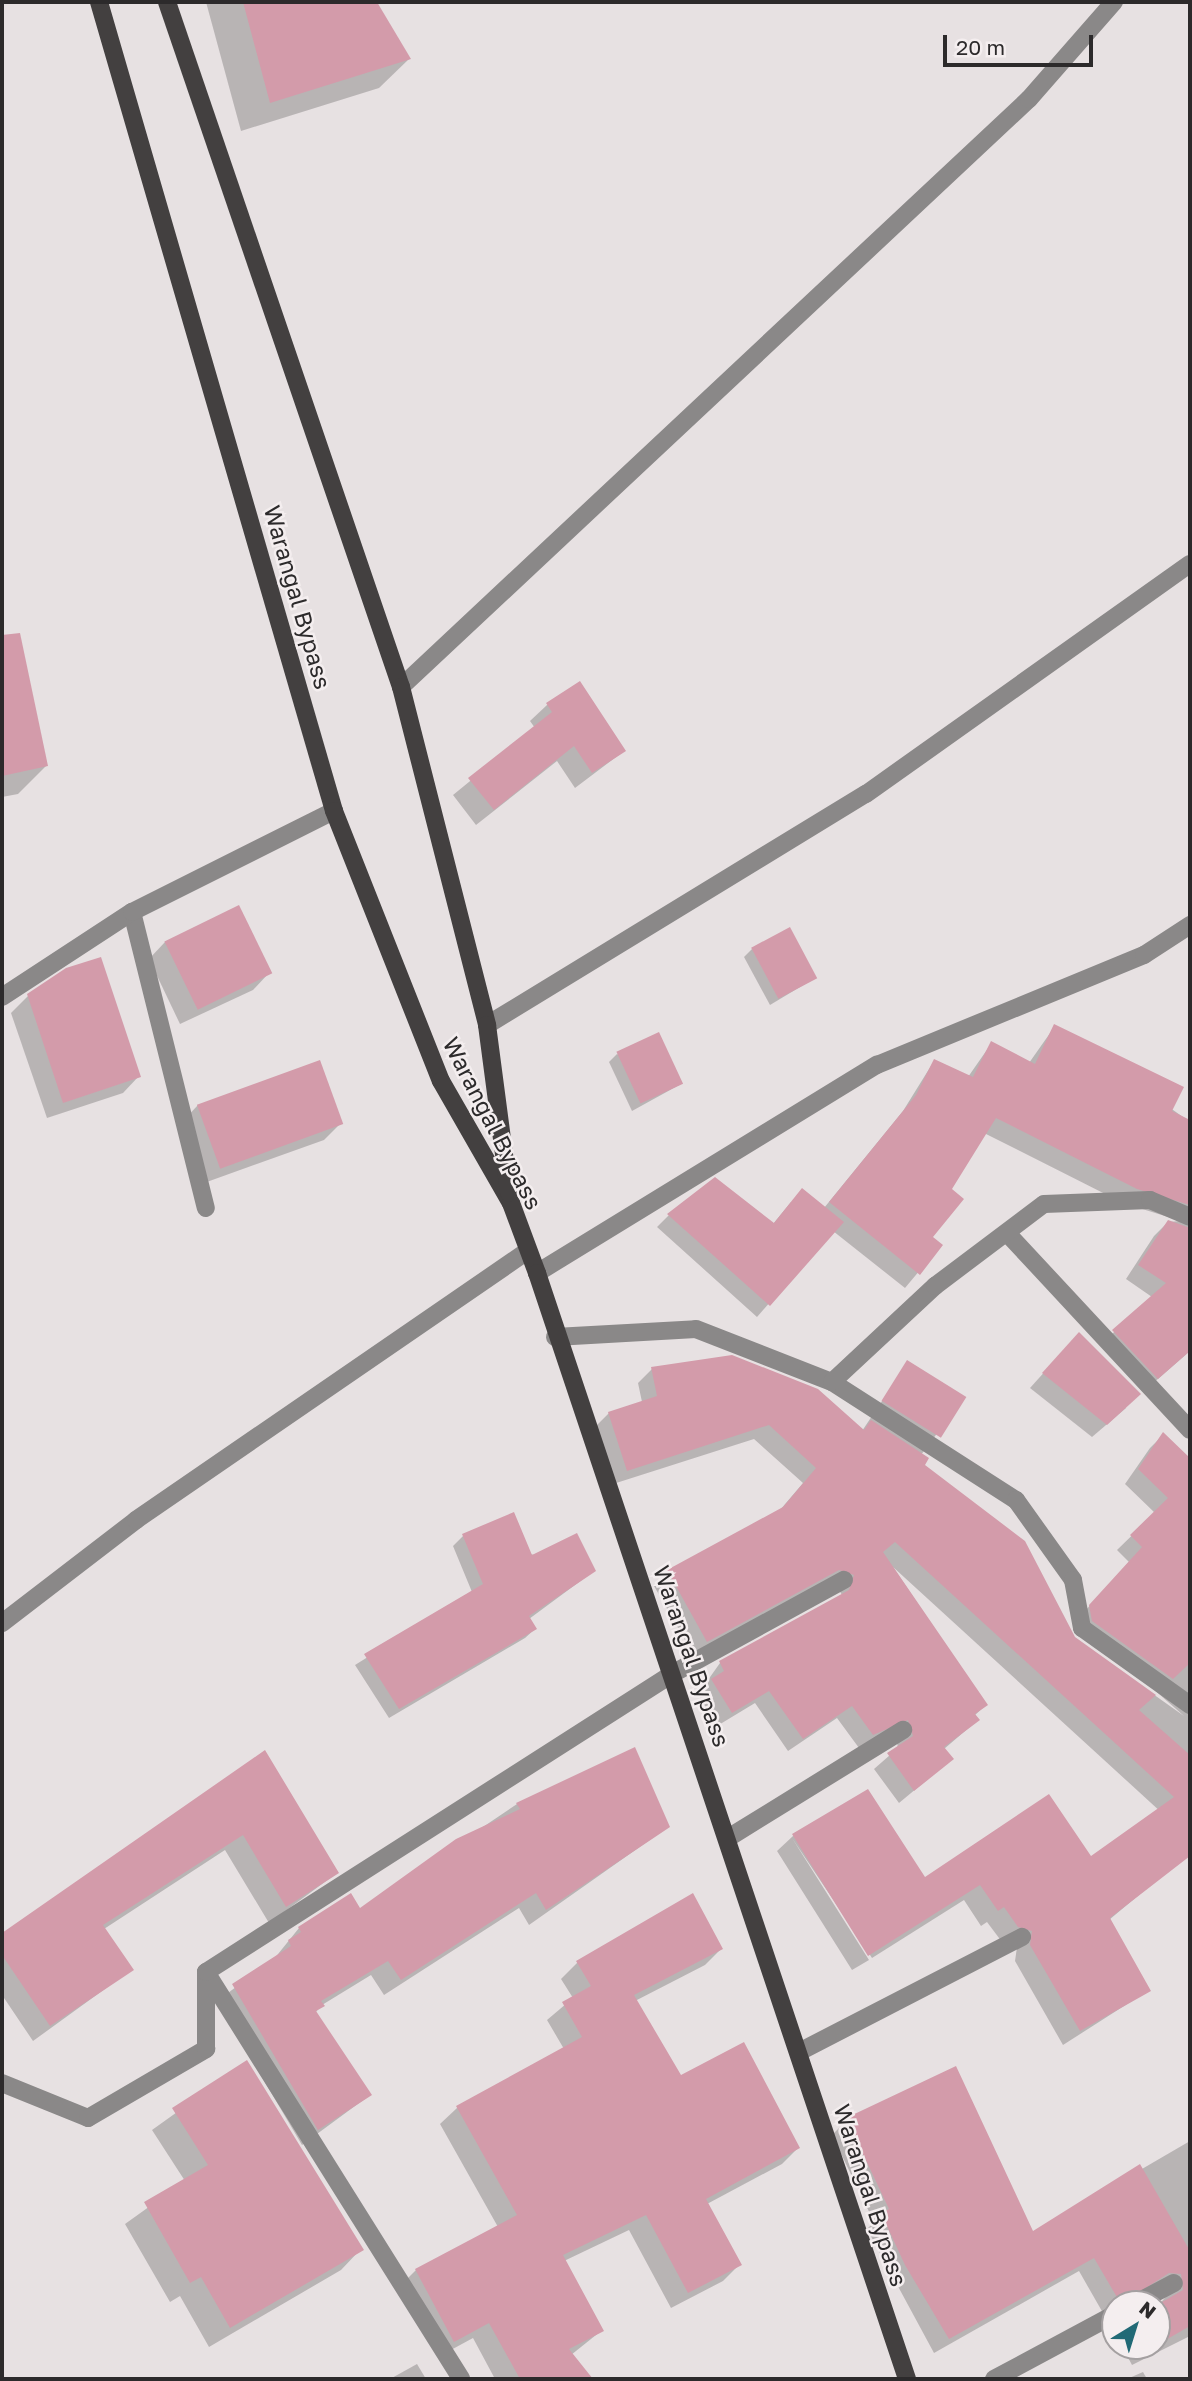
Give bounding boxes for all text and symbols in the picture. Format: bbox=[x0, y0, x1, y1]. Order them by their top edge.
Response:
scale bar bbox=[947, 21, 1098, 65]
text: 20 m bbox=[956, 34, 1005, 60]
street label: Warangal Bypass bbox=[259, 502, 337, 692]
street label: Warangal Bypass bbox=[438, 1032, 548, 1214]
street label: Warangal Bypass bbox=[648, 1562, 736, 1750]
street label: Warangal Bypass bbox=[829, 2100, 913, 2290]
north arrow bbox=[1101, 2290, 1171, 2360]
text: N bbox=[1135, 2296, 1161, 2323]

